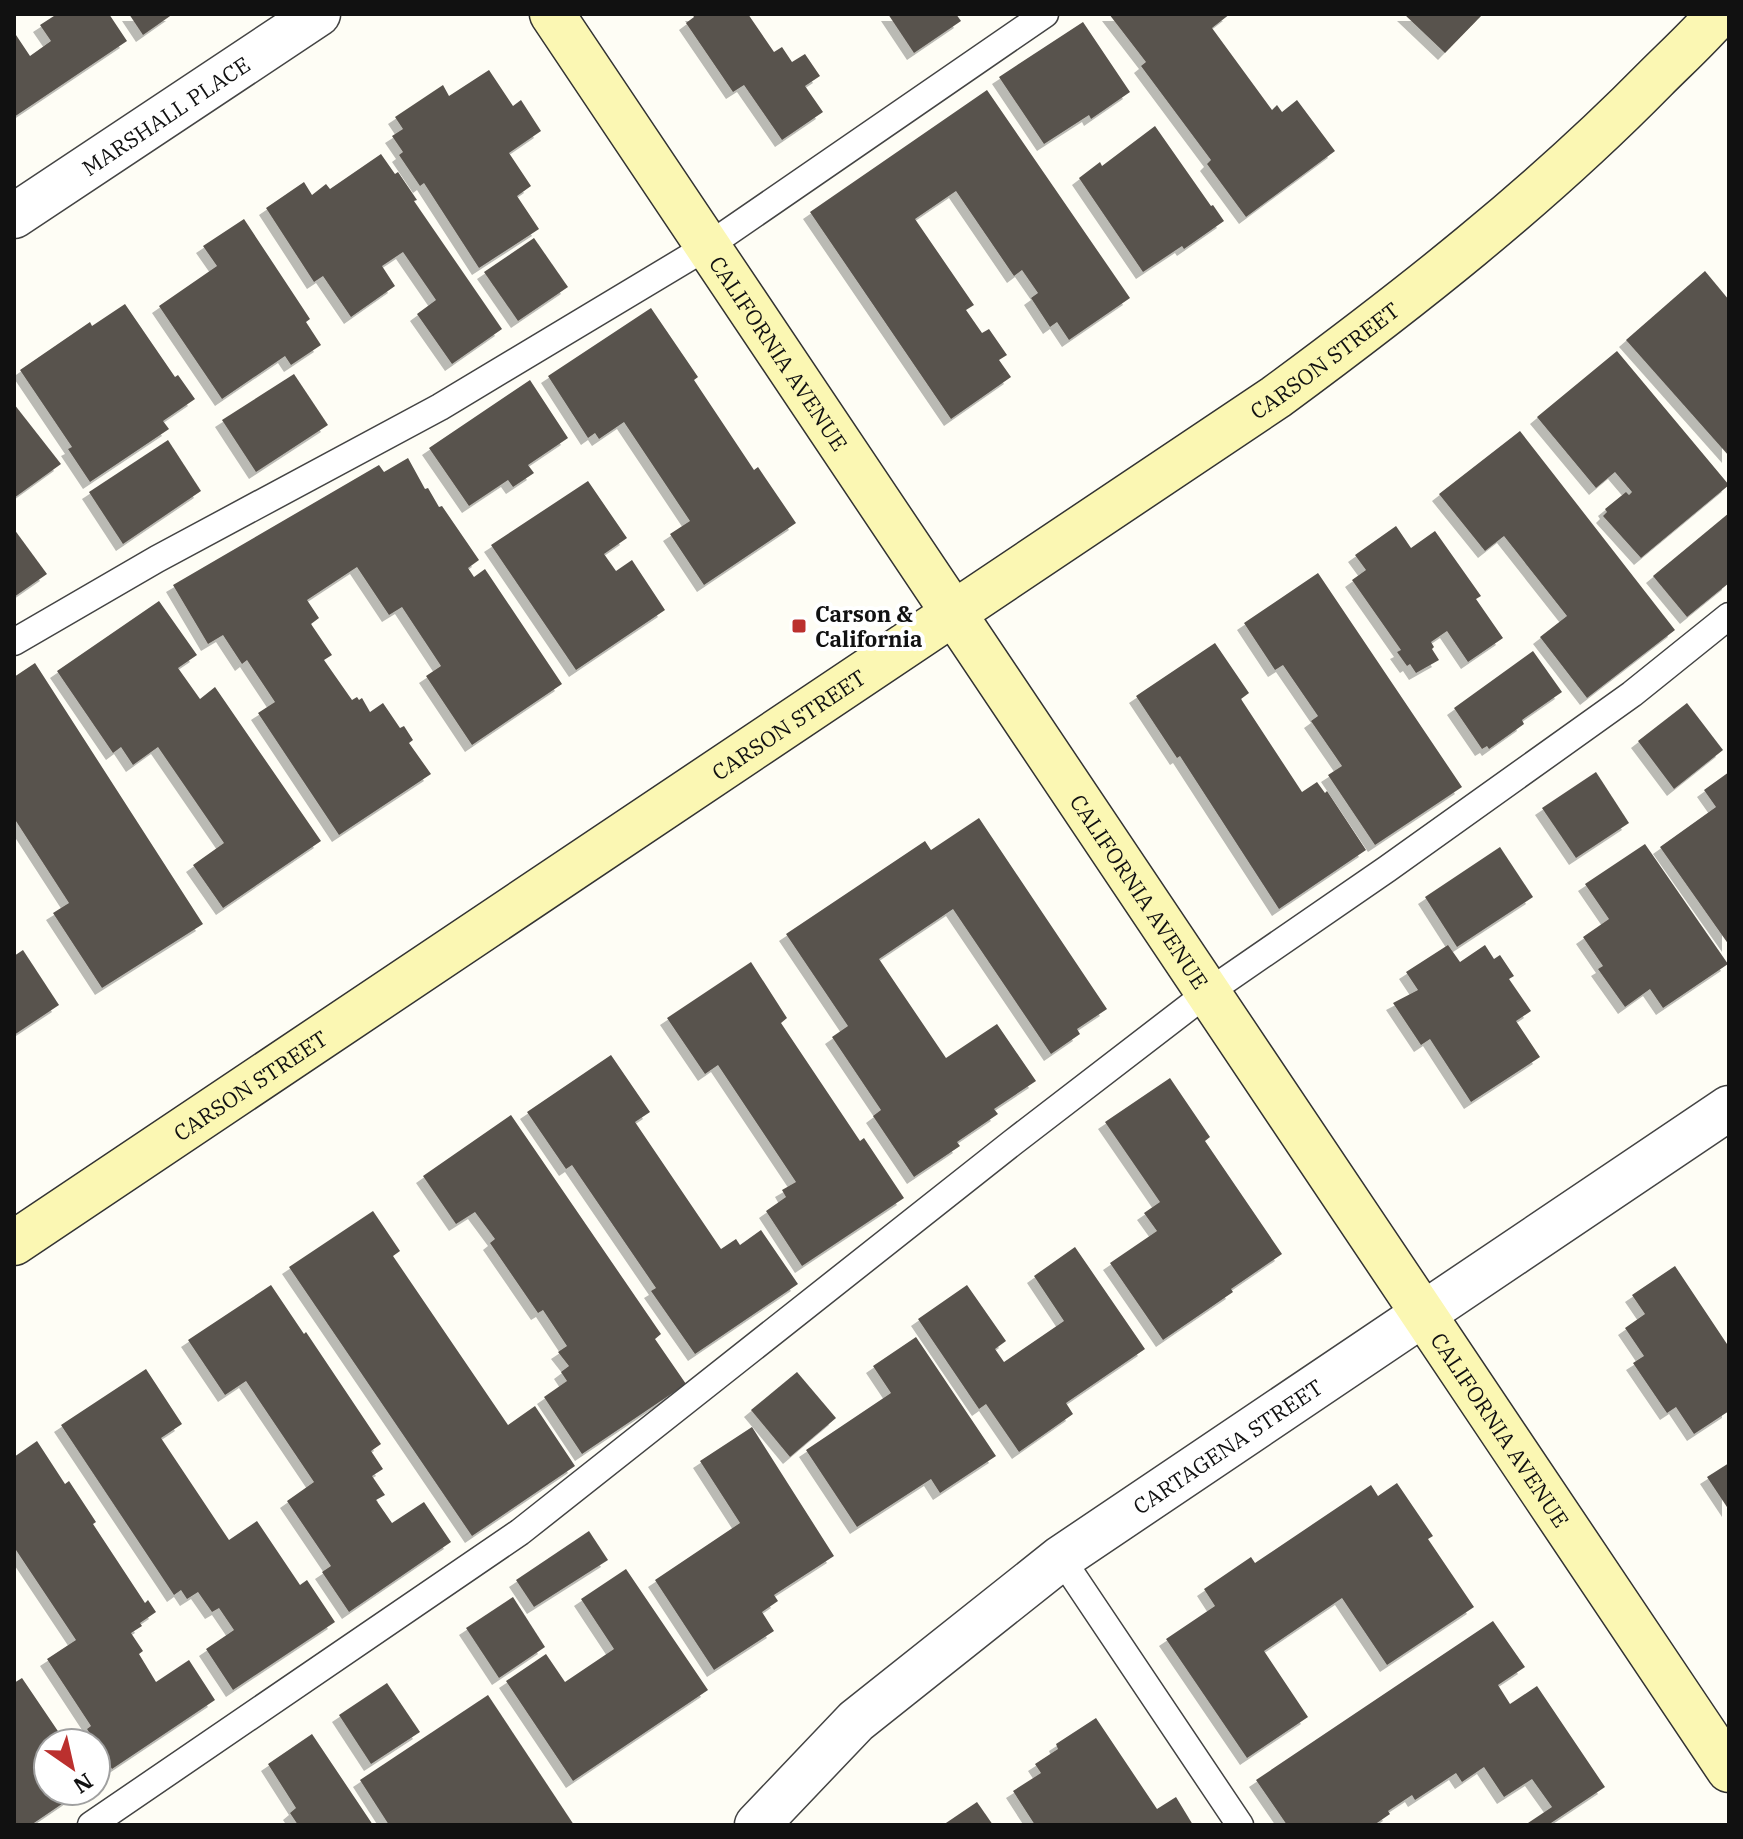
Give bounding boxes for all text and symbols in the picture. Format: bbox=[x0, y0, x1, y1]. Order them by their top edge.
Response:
street label: MARSHALL PLACE bbox=[76, 49, 255, 182]
street label: CALIFORNIA AVENUE bbox=[703, 250, 855, 456]
street label: CARSON STREET bbox=[1244, 295, 1405, 425]
place label: Carson & California bbox=[815, 599, 923, 653]
marker: Carson & California bbox=[790, 617, 808, 635]
street label: CARSON STREET bbox=[706, 662, 871, 786]
street label: CALIFORNIA AVENUE bbox=[1064, 788, 1216, 994]
street label: CARSON STREET bbox=[167, 1023, 332, 1147]
street label: CALIFORNIA AVENUE bbox=[1425, 1326, 1576, 1533]
street label: CARTAGENA STREET bbox=[1127, 1372, 1328, 1520]
north arrow bbox=[32, 1727, 112, 1807]
text: N bbox=[68, 1767, 99, 1801]

